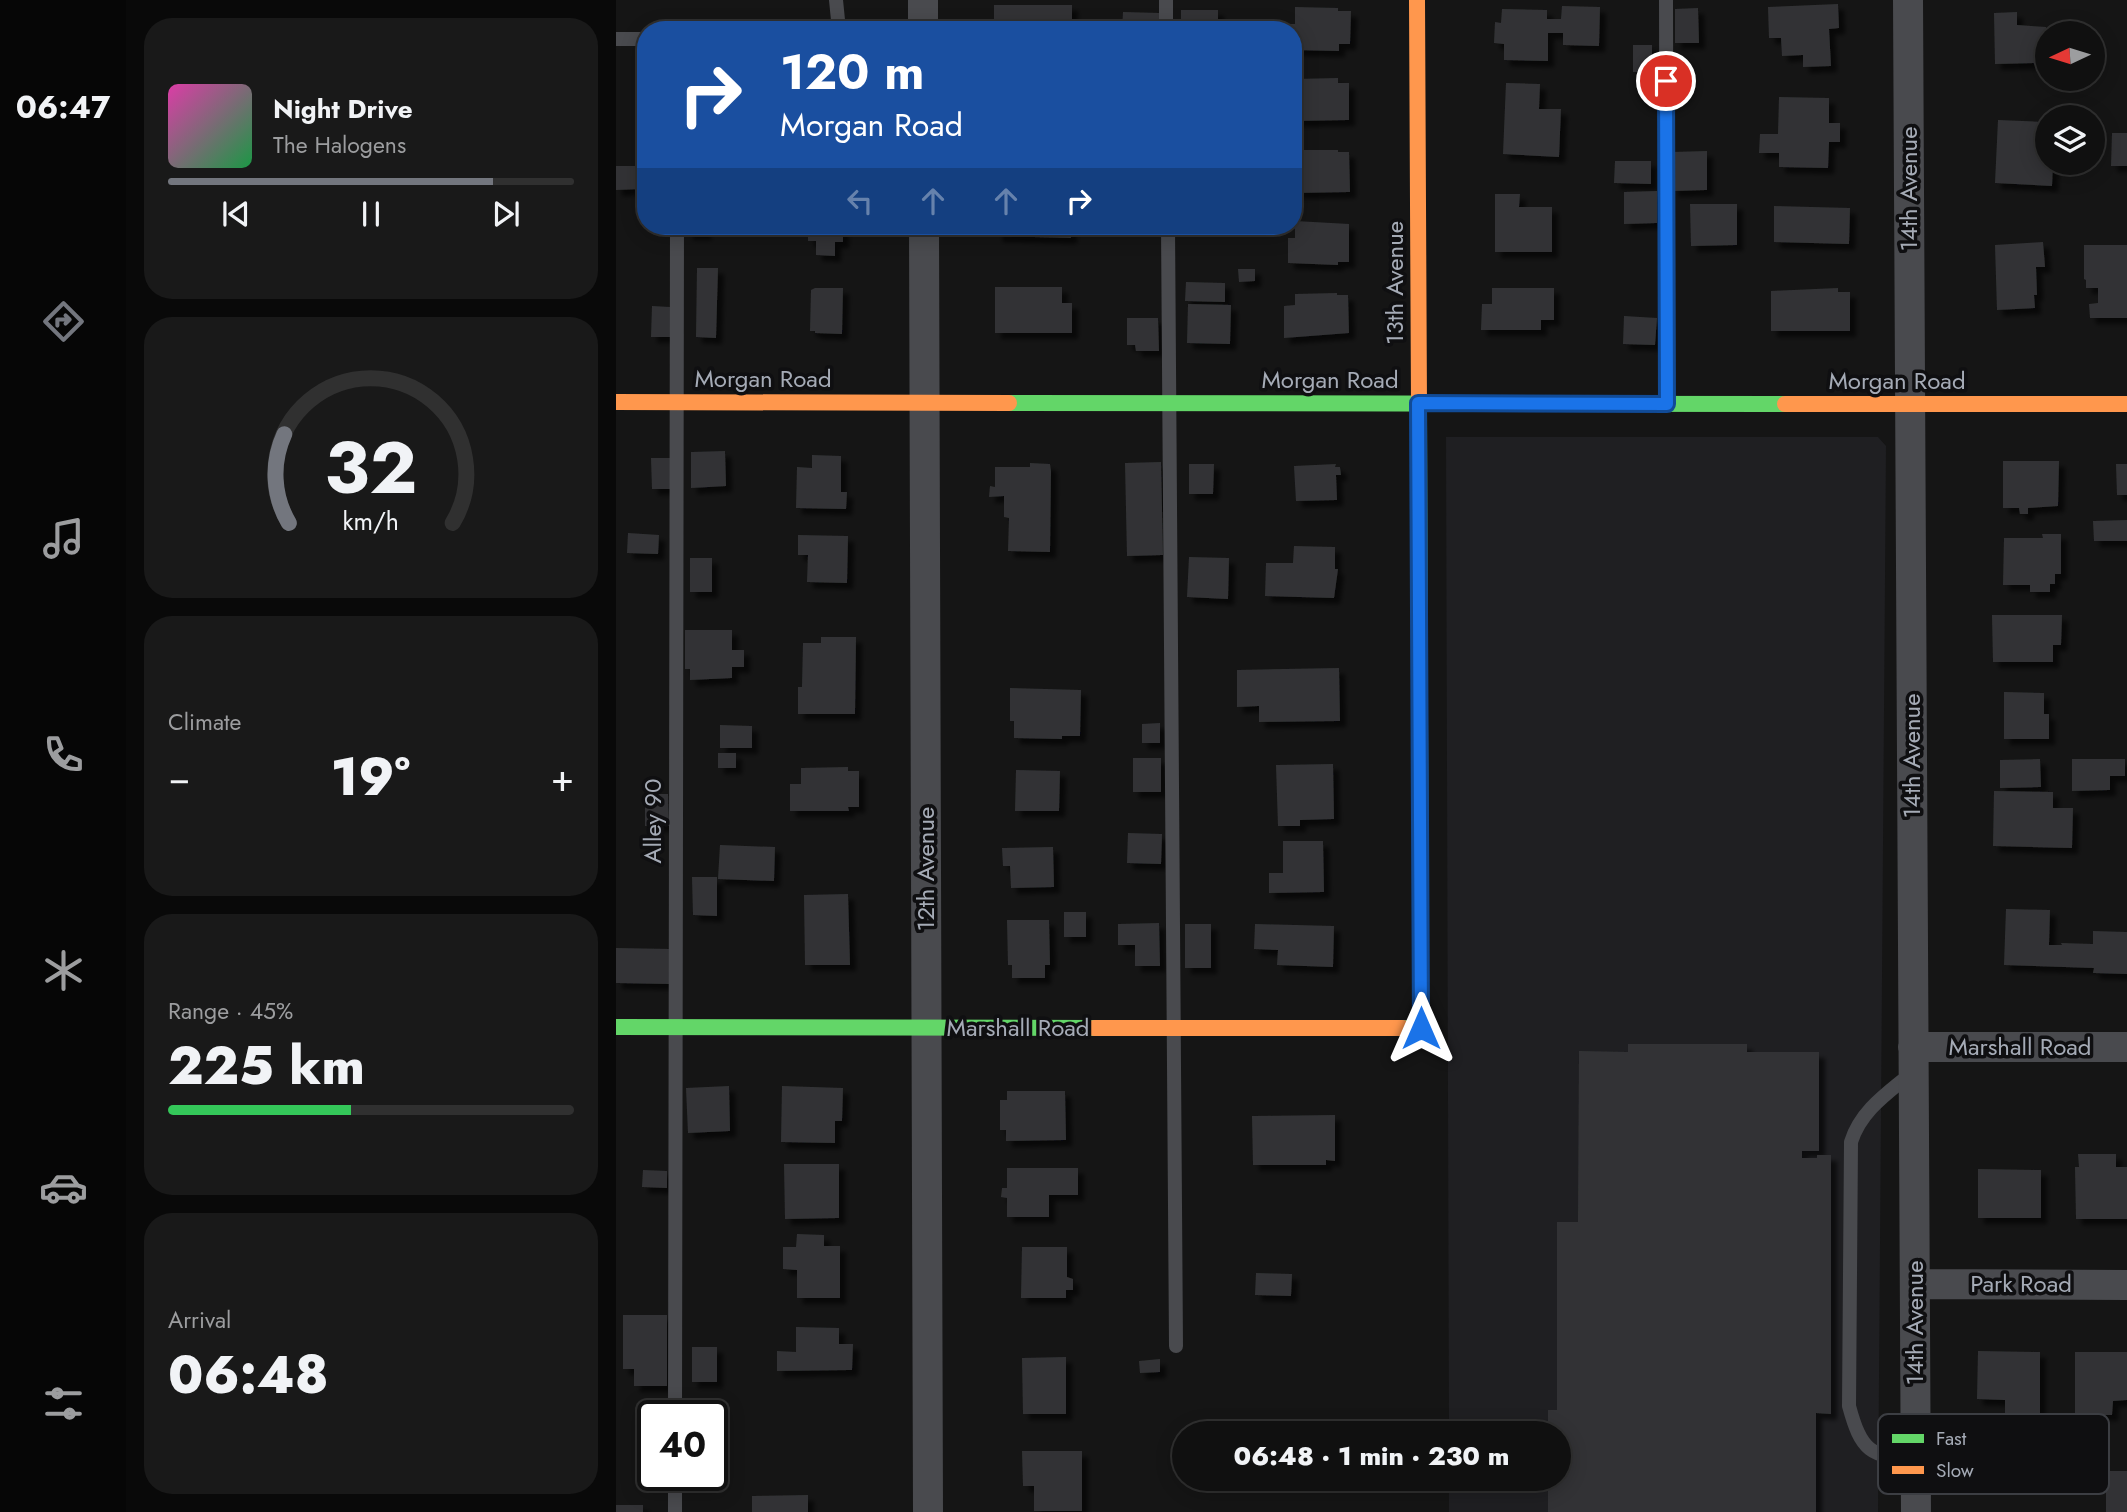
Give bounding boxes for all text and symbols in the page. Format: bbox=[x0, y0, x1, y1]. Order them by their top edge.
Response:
north arrow bbox=[2035, 21, 2105, 91]
map controls bbox=[2035, 21, 2105, 175]
text: 120 m bbox=[780, 37, 924, 107]
icon: right bbox=[665, 49, 756, 140]
pin bbox=[1636, 51, 1696, 111]
icon: arrive bbox=[1647, 62, 1685, 100]
text: 06:47 bbox=[16, 84, 110, 130]
text: Night Drive bbox=[273, 90, 413, 128]
text: Morgan Road bbox=[780, 102, 963, 148]
button: layers bbox=[2035, 105, 2105, 175]
street label: 14th Avenue bbox=[1891, 126, 1926, 252]
text: The Halogens bbox=[273, 128, 406, 162]
icon: left bbox=[841, 182, 879, 220]
icon: ahead bbox=[914, 182, 952, 220]
icon: ahead bbox=[987, 182, 1025, 220]
icon: right bbox=[1060, 182, 1098, 220]
icon: previous bbox=[217, 195, 255, 233]
icon: pause bbox=[352, 195, 390, 233]
icon: next bbox=[487, 195, 525, 233]
street label: 13th Avenue bbox=[1377, 221, 1412, 345]
icon: directions bbox=[39, 297, 88, 346]
street label: Morgan Road bbox=[694, 361, 832, 396]
street label: Morgan Road bbox=[1261, 362, 1399, 397]
street label: Morgan Road bbox=[1828, 363, 1966, 398]
text: 32 bbox=[325, 416, 417, 521]
text: km/h bbox=[343, 503, 399, 539]
icon: music bbox=[39, 514, 88, 563]
street label: 14th Avenue bbox=[1894, 693, 1929, 819]
text: Climate bbox=[168, 705, 241, 739]
icon: phone bbox=[39, 730, 88, 779]
text: 19° bbox=[331, 739, 410, 815]
text: − bbox=[168, 750, 190, 805]
text: + bbox=[551, 750, 574, 805]
street label: Alley 90 bbox=[635, 779, 670, 863]
street label: 12th Avenue bbox=[908, 807, 943, 931]
icon: climate bbox=[39, 946, 88, 995]
position arrow bbox=[1384, 991, 1458, 1065]
text: Range · 45% bbox=[168, 994, 293, 1028]
street label: Marshall Road bbox=[946, 1010, 1090, 1045]
text: 225 km bbox=[168, 1028, 365, 1104]
street label: Marshall Road bbox=[1948, 1029, 2092, 1064]
icon: car bbox=[39, 1163, 88, 1212]
street label: 14th Avenue bbox=[1897, 1260, 1932, 1386]
street label: Park Road bbox=[1970, 1266, 2072, 1301]
text: Arrival bbox=[168, 1303, 231, 1337]
text: 06:48 bbox=[168, 1337, 329, 1413]
icon: filters bbox=[39, 1379, 88, 1428]
speed limit sign: 40 bbox=[637, 1400, 728, 1491]
legend bbox=[1878, 1414, 2109, 1494]
text: Fast bbox=[1936, 1425, 1967, 1452]
text: 06:48 · 1 min · 230 m bbox=[1233, 1437, 1510, 1475]
text: Slow bbox=[1936, 1457, 1974, 1484]

